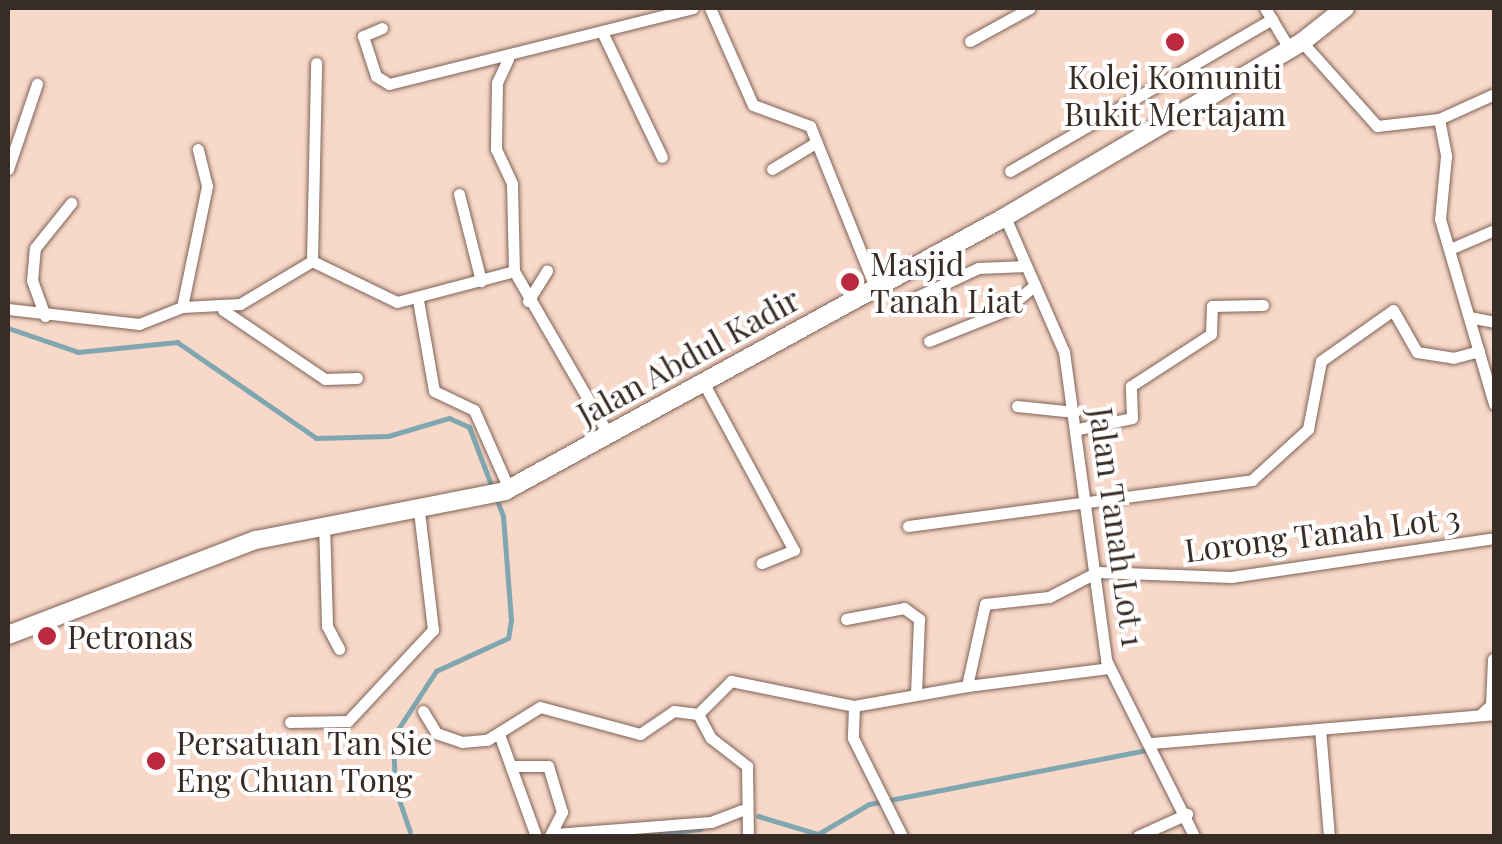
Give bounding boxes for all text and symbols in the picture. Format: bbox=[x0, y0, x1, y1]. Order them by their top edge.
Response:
marker: Kolej Komuniti Bukit Mertajam bbox=[1164, 31, 1186, 53]
place label: Kolej Komuniti Bukit Mertajam bbox=[1064, 58, 1286, 133]
place label: Masjid Tanah Liat bbox=[870, 245, 1023, 320]
marker: Masjid Tanah Liat bbox=[839, 271, 861, 293]
street label: Jalan Abdul Kadir bbox=[570, 279, 806, 433]
street label: Jalan Tanah Lot 1 bbox=[1082, 404, 1154, 650]
street label: Lorong Tanah Lot 3 bbox=[1181, 497, 1463, 569]
place label: Petronas bbox=[67, 617, 193, 655]
marker: Petronas bbox=[36, 625, 58, 647]
place label: Persatuan Tan Sie Eng Chuan Tong bbox=[176, 724, 433, 799]
marker: Persatuan Tan Sie Eng Chuan Tong bbox=[145, 750, 167, 772]

